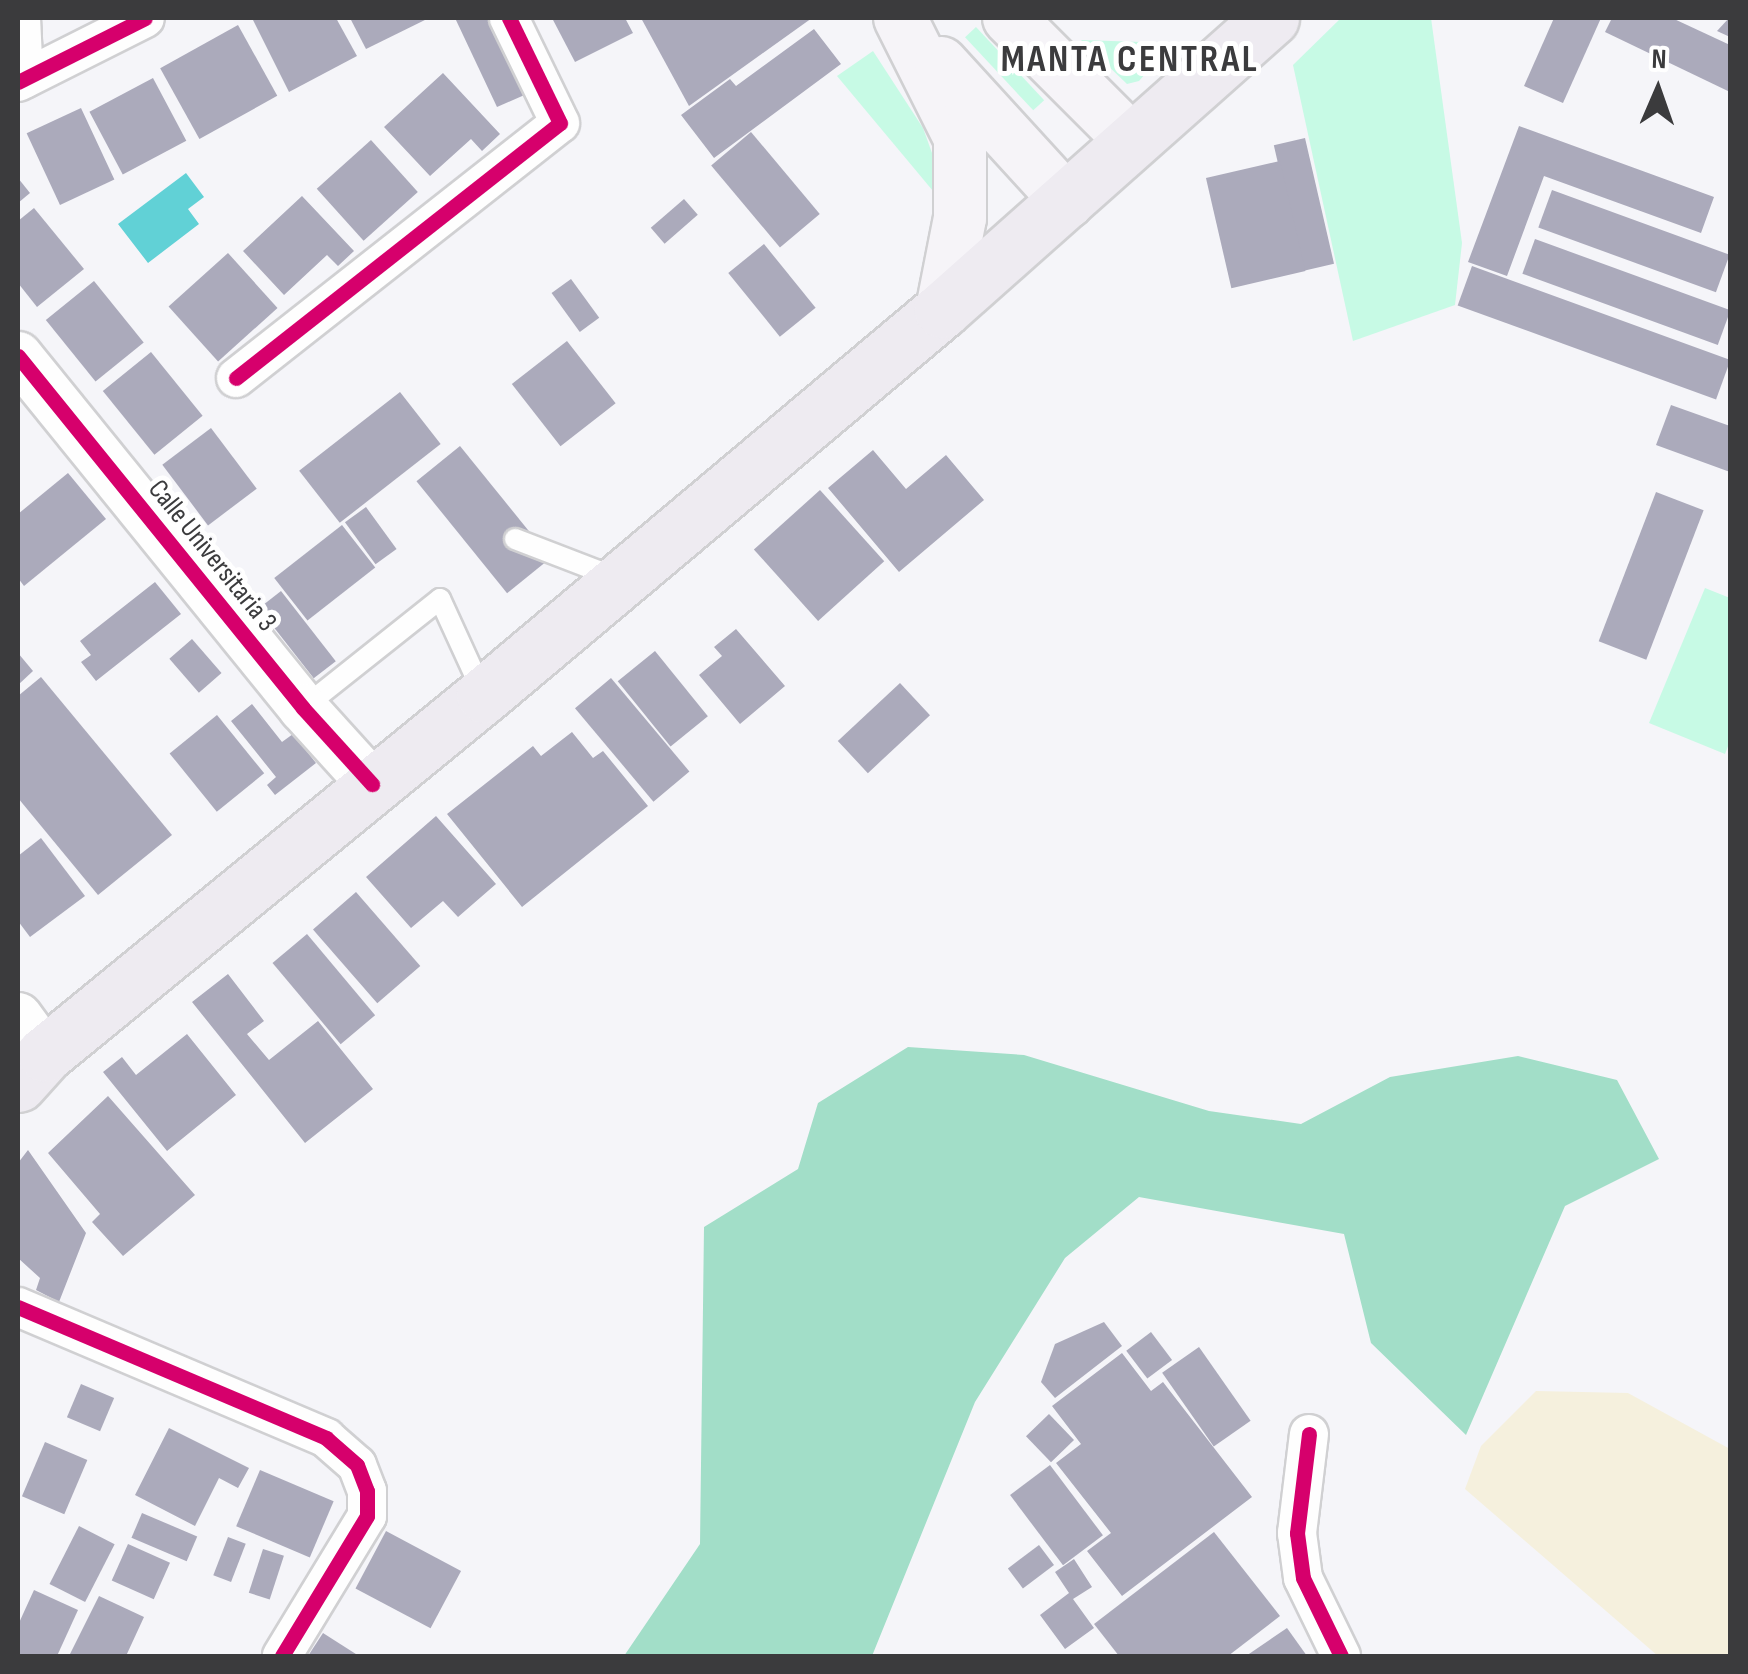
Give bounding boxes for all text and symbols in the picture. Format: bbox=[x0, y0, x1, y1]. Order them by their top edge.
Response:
district label: MANTA CENTRAL bbox=[1001, 37, 1259, 83]
north arrow bbox=[1608, 40, 1708, 140]
text: N bbox=[1651, 43, 1667, 76]
street label: Calle Universitaria 3 bbox=[141, 473, 283, 639]

